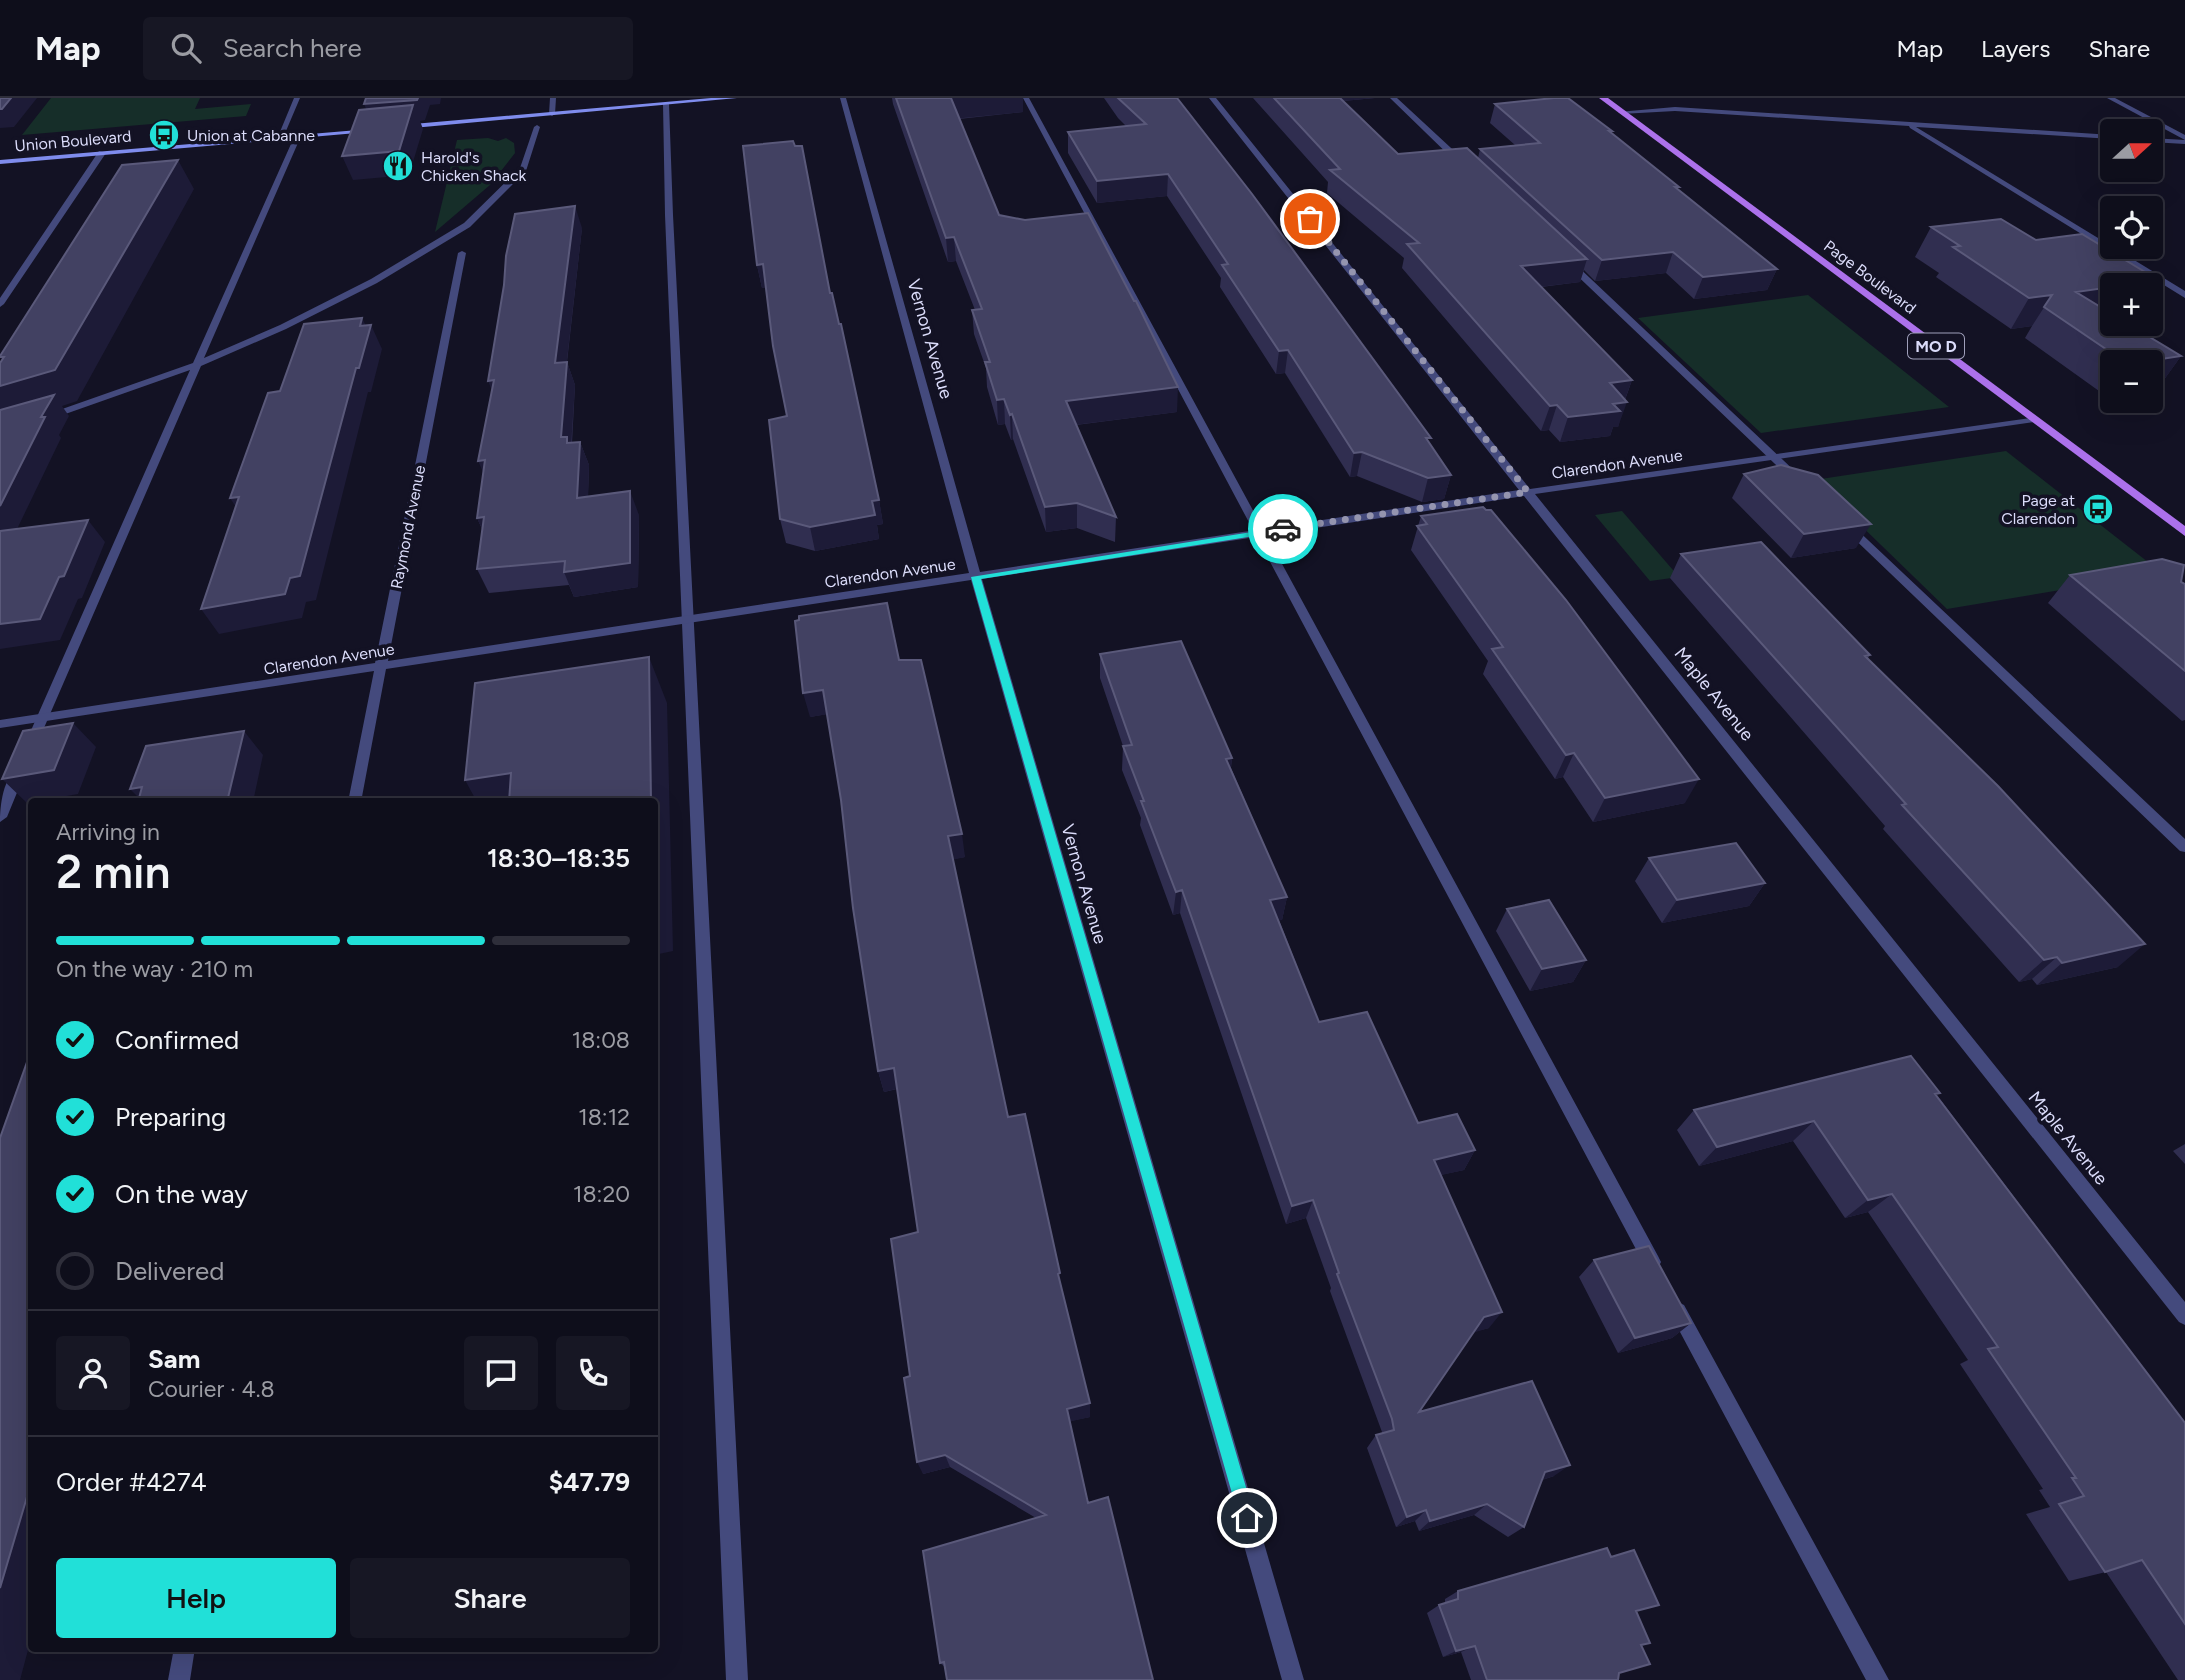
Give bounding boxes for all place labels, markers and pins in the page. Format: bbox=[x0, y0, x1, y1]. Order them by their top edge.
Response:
bus stop icon: Union at Cabanne bbox=[147, 118, 181, 152]
place label: Union at Cabanne bbox=[187, 126, 315, 145]
place label: Harold's Chicken Shack bbox=[421, 148, 527, 185]
restaurant icon: Harold's Chicken Shack bbox=[381, 149, 415, 183]
pin bbox=[1280, 189, 1340, 249]
place label: Page at Clarendon bbox=[2001, 491, 2075, 528]
bus stop icon: Page at Clarendon bbox=[2081, 492, 2115, 526]
pin bbox=[1217, 1488, 1277, 1548]

